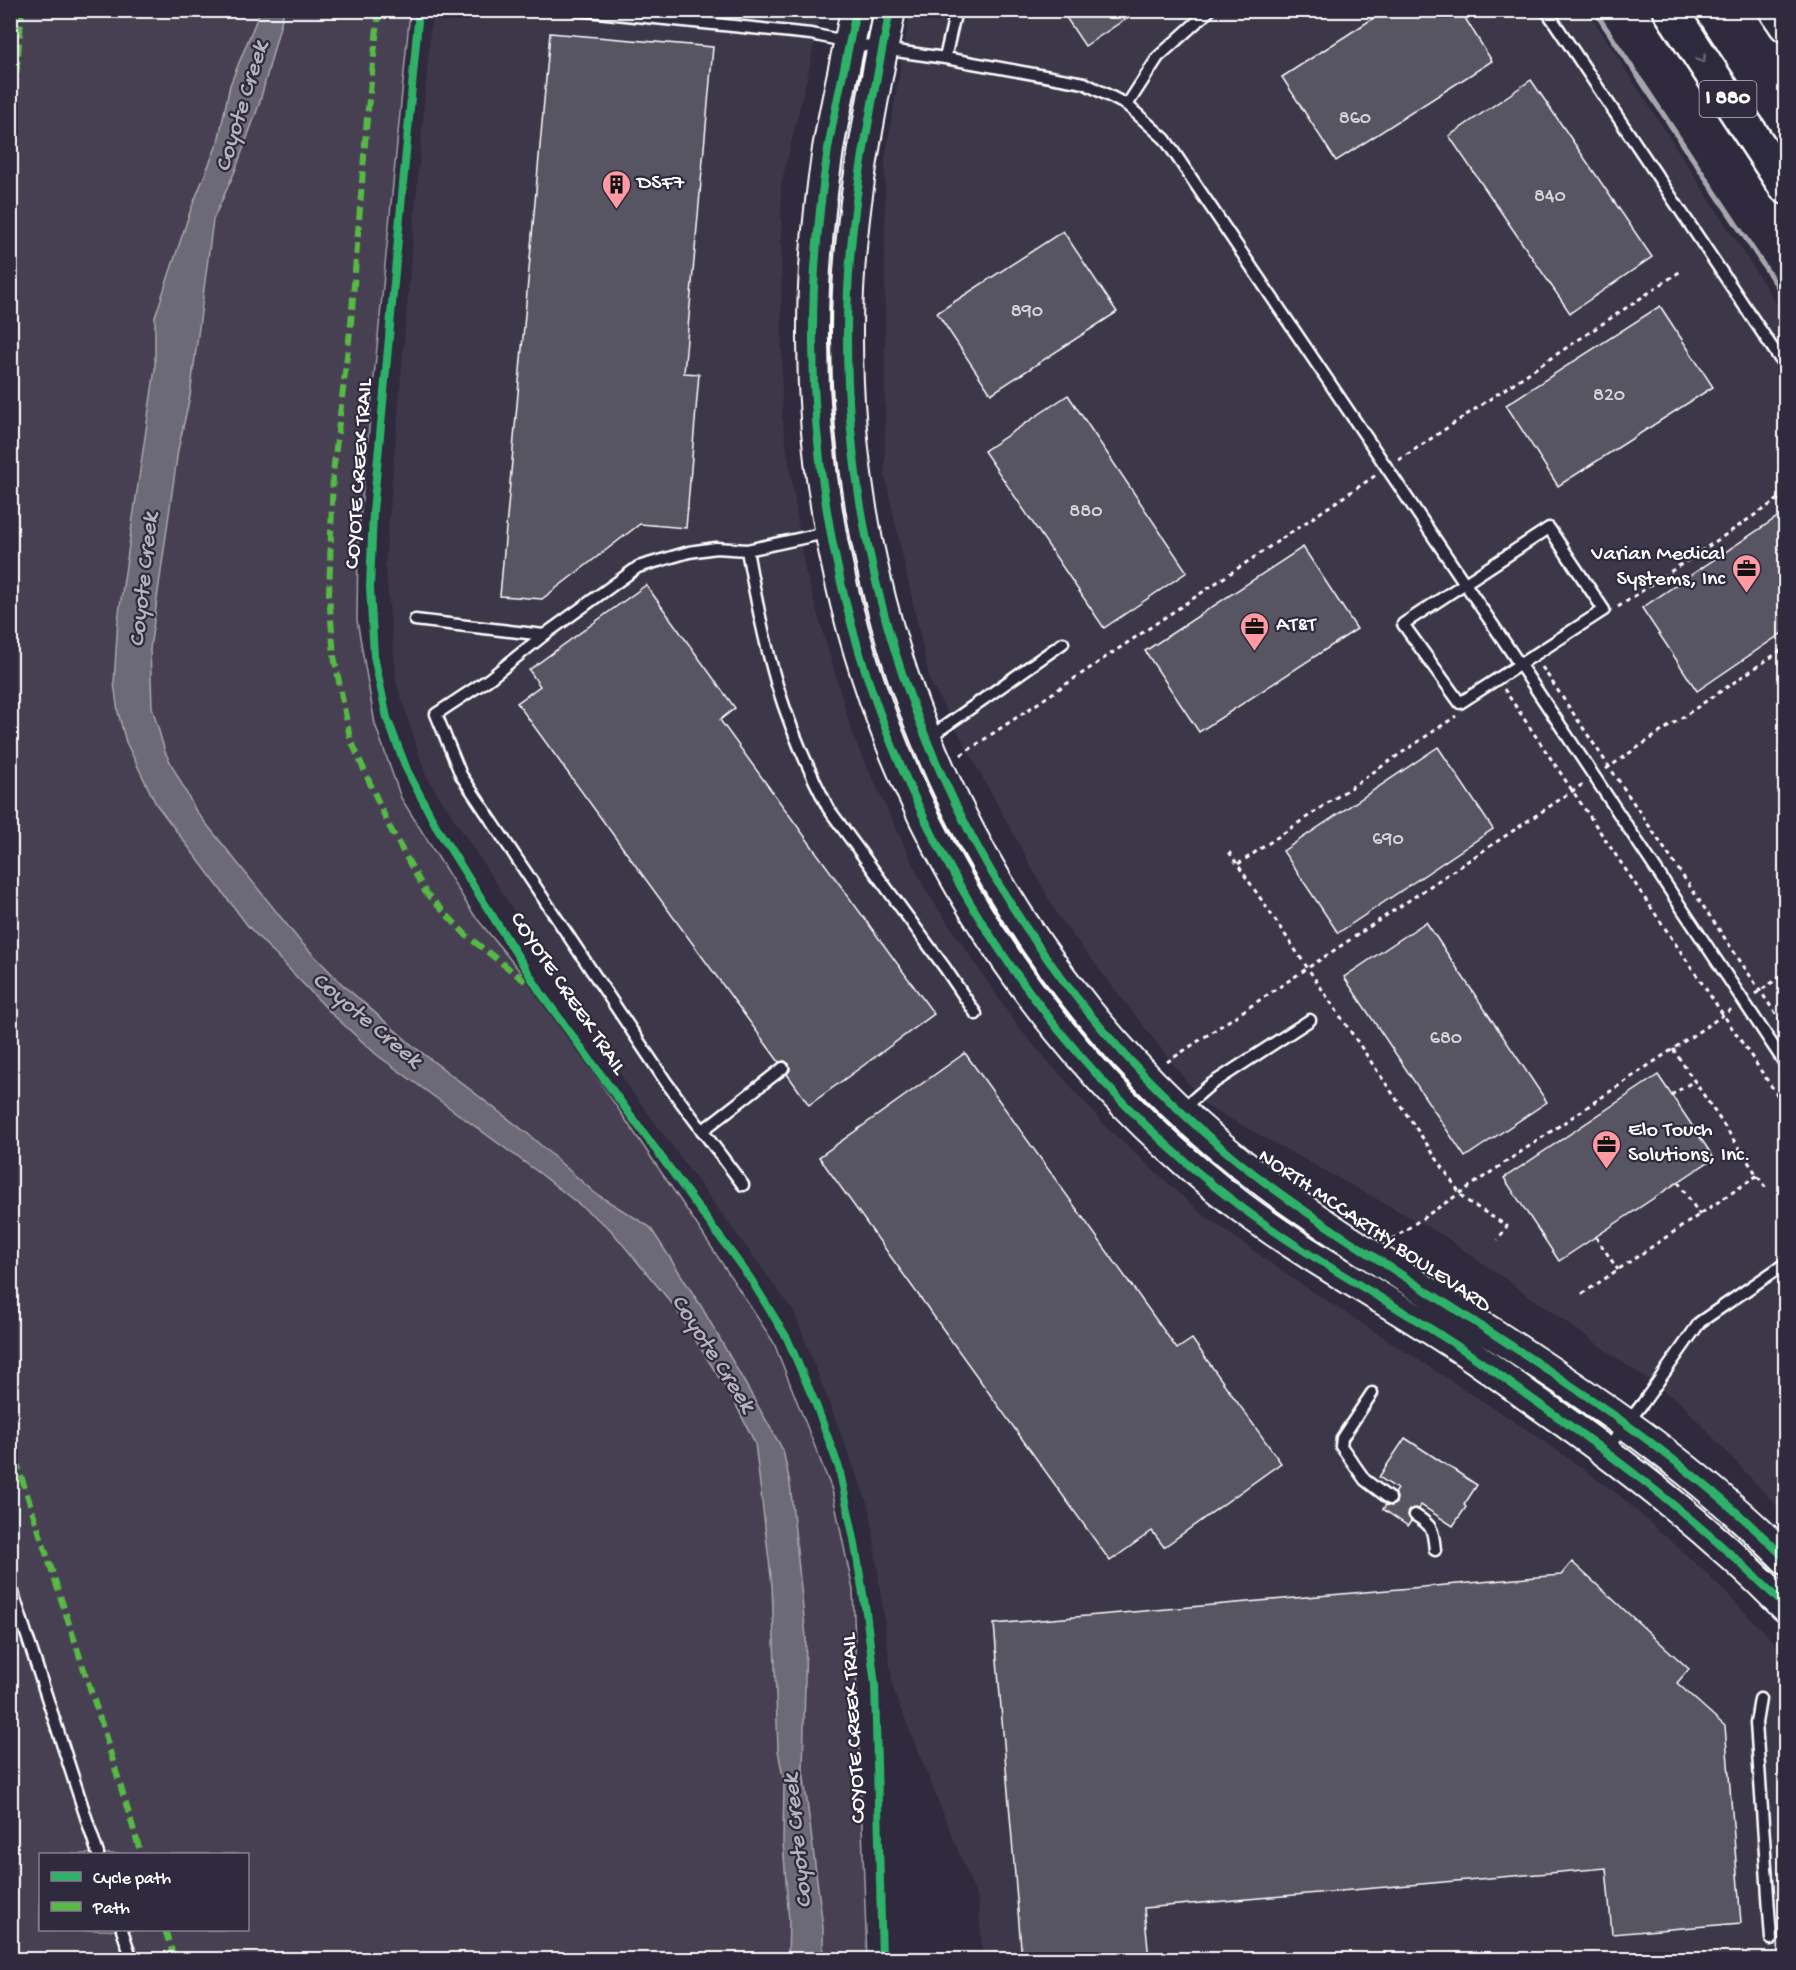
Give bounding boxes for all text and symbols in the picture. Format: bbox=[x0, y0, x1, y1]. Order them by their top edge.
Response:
water label: Coyote Creek bbox=[209, 36, 277, 176]
one-way arrow bbox=[1694, 53, 1705, 64]
road number: I 880 bbox=[1700, 81, 1756, 117]
house number: 860 bbox=[1339, 108, 1371, 131]
building icon: DSF7 bbox=[600, 168, 632, 210]
place label: DSF7 bbox=[635, 171, 685, 197]
house number: 840 bbox=[1534, 186, 1566, 209]
house number: 890 bbox=[1011, 301, 1043, 324]
street label: COYOTE CREEK TRAIL bbox=[340, 377, 380, 570]
house number: 820 bbox=[1593, 385, 1625, 408]
house number: 880 bbox=[1069, 501, 1103, 524]
water label: Coyote Creek bbox=[124, 509, 167, 648]
place label: Varian Medical Systems, Inc bbox=[1590, 542, 1727, 593]
office icon: Varian Medical Systems, Inc bbox=[1730, 552, 1762, 594]
office icon: AT&T bbox=[1239, 610, 1271, 652]
place label: AT&T bbox=[1276, 613, 1318, 639]
house number: 690 bbox=[1372, 829, 1404, 852]
street label: COYOTE CREEK TRAIL bbox=[503, 908, 632, 1081]
water label: Coyote Creek bbox=[305, 967, 429, 1077]
house number: 680 bbox=[1430, 1028, 1462, 1051]
place label: Elo Touch Solutions, Inc. bbox=[1628, 1118, 1751, 1169]
office icon: Elo Touch Solutions, Inc. bbox=[1591, 1128, 1623, 1170]
street label: NORTH MCCARTHY BOULEVARD bbox=[1253, 1144, 1496, 1320]
water label: Coyote Creek bbox=[663, 1290, 762, 1420]
street label: COYOTE CREEK TRAIL bbox=[837, 1631, 873, 1824]
water label: Coyote Creek bbox=[777, 1770, 820, 1909]
legend bbox=[39, 1853, 249, 1931]
text: Cycle path bbox=[93, 1869, 171, 1890]
text: Path bbox=[92, 1899, 130, 1920]

